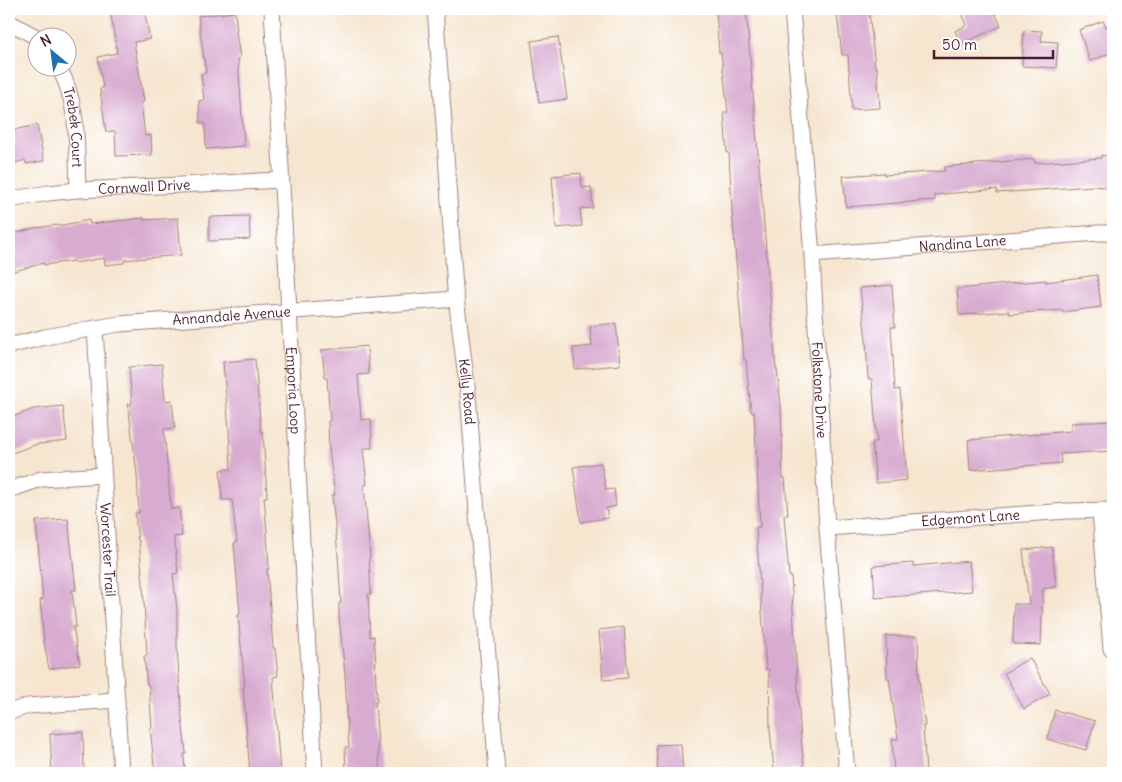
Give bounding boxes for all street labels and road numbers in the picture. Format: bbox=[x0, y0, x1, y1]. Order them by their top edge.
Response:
street label: Trebek Court bbox=[59, 85, 86, 168]
street label: Cornwall Drive bbox=[98, 175, 191, 198]
street label: Nandina Lane bbox=[918, 231, 1007, 256]
street label: Annandale Avenue bbox=[172, 302, 291, 329]
street label: Folkstone Drive bbox=[808, 341, 831, 439]
street label: Emporia Loop bbox=[282, 346, 305, 435]
street label: Kelly Road bbox=[455, 357, 479, 425]
street label: Worcester Trail bbox=[96, 502, 120, 597]
street label: Edgemont Lane bbox=[921, 505, 1021, 530]

